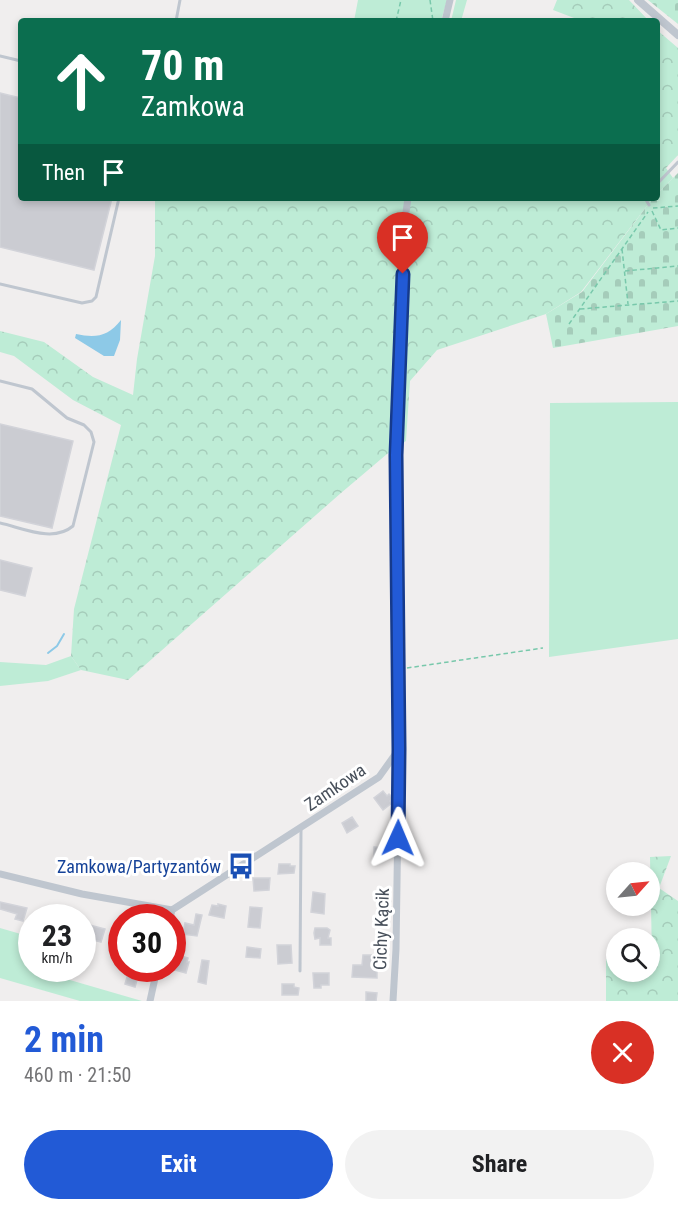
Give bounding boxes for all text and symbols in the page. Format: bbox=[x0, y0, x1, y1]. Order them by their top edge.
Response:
text: 70 m bbox=[141, 41, 224, 90]
icon: ahead bbox=[42, 42, 120, 120]
text: Zamkowa bbox=[141, 91, 245, 123]
icon: arrive bbox=[97, 156, 130, 189]
text: Then bbox=[42, 160, 85, 185]
pin bbox=[377, 212, 428, 274]
icon: arrive bbox=[386, 221, 419, 254]
street label: Zamkowa bbox=[301, 759, 369, 815]
position arrow bbox=[366, 806, 430, 870]
bus stop icon: Zamkowa/Partyzantów bbox=[226, 851, 256, 881]
place label: Zamkowa/Partyzantów bbox=[57, 856, 221, 877]
north arrow bbox=[606, 862, 660, 916]
map controls bbox=[606, 862, 660, 982]
street label: Cichy Kącik bbox=[369, 888, 393, 970]
speed limit sign: 30 bbox=[108, 904, 186, 982]
text: 23 bbox=[42, 918, 72, 953]
button: search bbox=[606, 928, 660, 982]
text: km/h bbox=[42, 949, 72, 967]
text: 2 min bbox=[24, 1019, 104, 1061]
button: close bbox=[591, 1021, 654, 1084]
text: 460 m · 21:50 bbox=[24, 1063, 131, 1087]
button: Exit bbox=[24, 1130, 333, 1199]
button: Share bbox=[345, 1130, 654, 1199]

